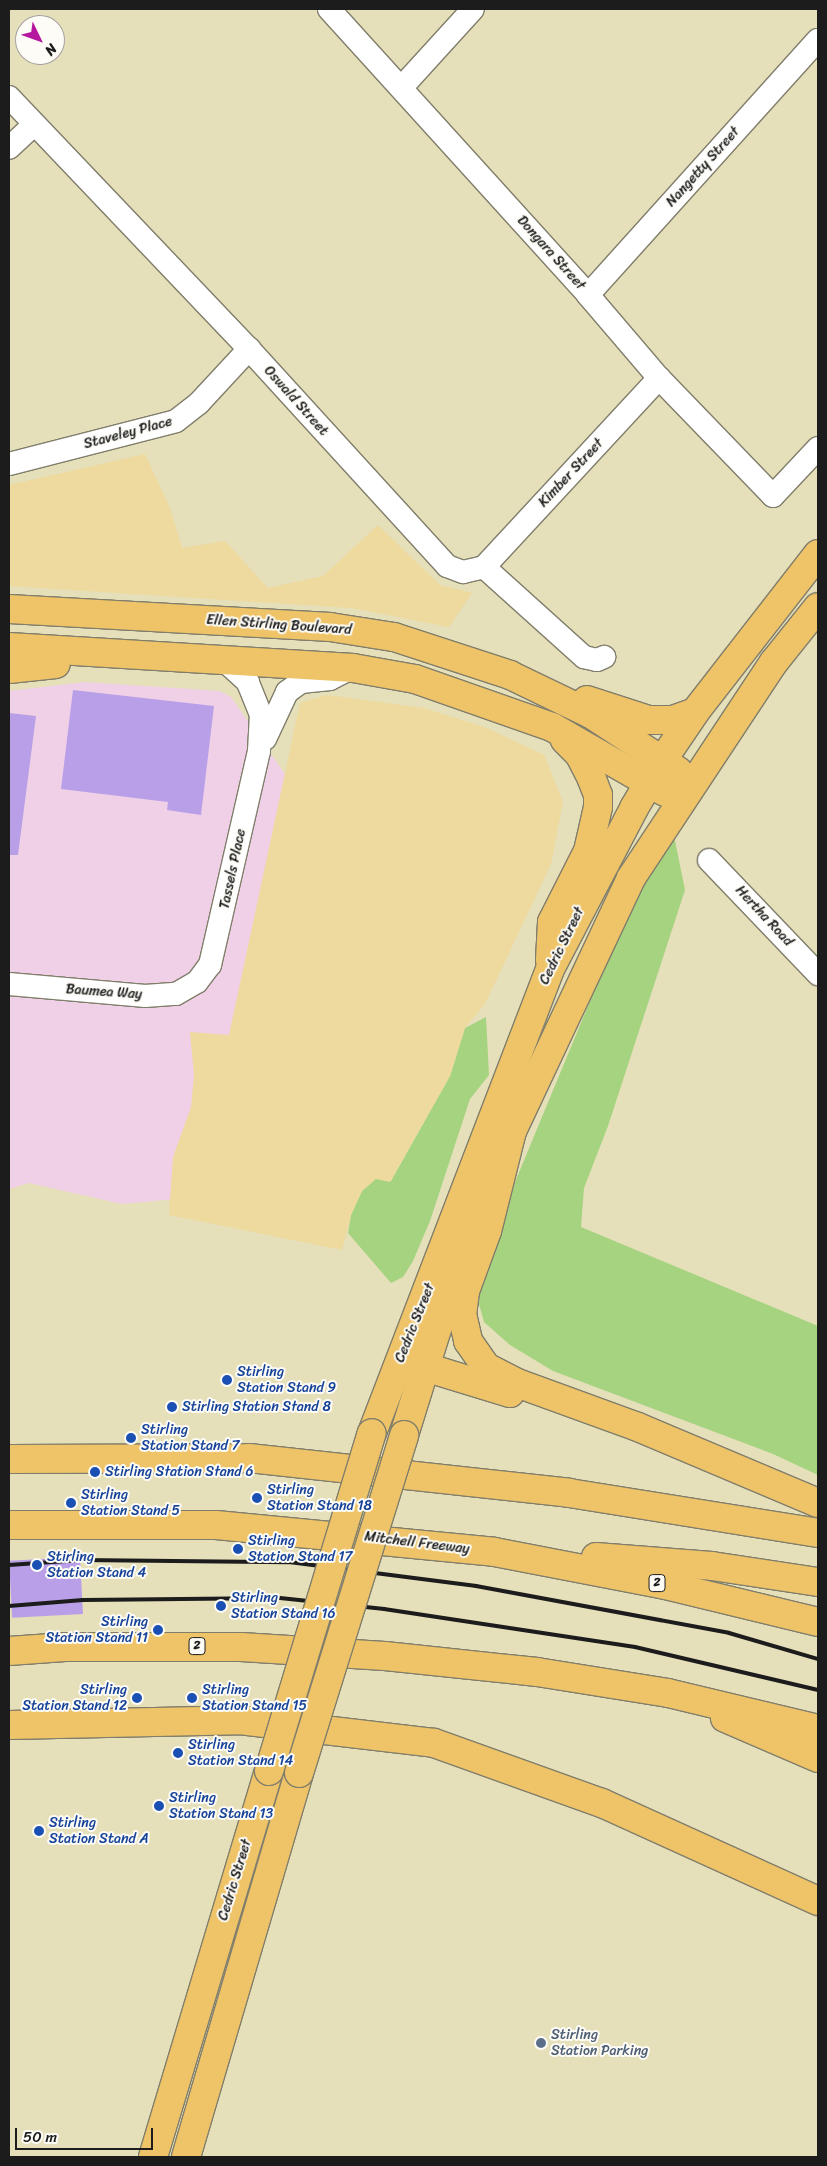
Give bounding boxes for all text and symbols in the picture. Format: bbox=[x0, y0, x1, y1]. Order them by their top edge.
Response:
north arrow bbox=[15, 15, 65, 65]
text: N bbox=[38, 38, 63, 62]
street label: Nangetty Street bbox=[663, 124, 743, 210]
street label: Dongara Street bbox=[513, 212, 589, 294]
street label: Oswald Street bbox=[260, 363, 332, 439]
street label: Staveley Place bbox=[82, 413, 174, 453]
street label: Kimber Street bbox=[535, 435, 607, 511]
street label: Ellen Stirling Boulevard bbox=[206, 612, 352, 638]
street label: Tassels Place bbox=[216, 827, 250, 911]
street label: Hertha Road bbox=[732, 882, 796, 950]
street label: Cedric Street bbox=[536, 904, 588, 988]
street label: Baumea Way bbox=[65, 981, 143, 1003]
street label: Cedric Street bbox=[391, 1281, 439, 1365]
place label: Stirling Station Stand 9 bbox=[237, 1364, 336, 1396]
marker: Stirling Station Stand 9 bbox=[221, 1374, 233, 1386]
place label: Stirling Station Stand 8 bbox=[182, 1399, 332, 1415]
marker: Stirling Station Stand 8 bbox=[166, 1401, 178, 1413]
place label: Stirling Station Stand 7 bbox=[141, 1422, 240, 1454]
marker: Stirling Station Stand 7 bbox=[125, 1432, 137, 1444]
place label: Stirling Station Stand 6 bbox=[105, 1464, 254, 1480]
marker: Stirling Station Stand 6 bbox=[89, 1466, 101, 1478]
place label: Stirling Station Stand 18 bbox=[267, 1482, 372, 1514]
place label: Stirling Station Stand 5 bbox=[81, 1487, 180, 1520]
marker: Stirling Station Stand 18 bbox=[251, 1492, 263, 1504]
marker: Stirling Station Stand 5 bbox=[65, 1497, 77, 1509]
street label: Mitchell Freeway bbox=[363, 1528, 471, 1558]
place label: Stirling Station Stand 17 bbox=[248, 1533, 353, 1565]
marker: Stirling Station Stand 17 bbox=[232, 1543, 244, 1555]
place label: Stirling Station Stand 4 bbox=[47, 1549, 146, 1581]
marker: Stirling Station Stand 4 bbox=[31, 1559, 43, 1571]
road number: 2 bbox=[648, 1574, 666, 1592]
place label: Stirling Station Stand 16 bbox=[231, 1590, 336, 1622]
marker: Stirling Station Stand 16 bbox=[215, 1600, 227, 1612]
place label: Stirling Station Stand 11 bbox=[45, 1614, 148, 1646]
marker: Stirling Station Stand 11 bbox=[152, 1624, 164, 1636]
road number: 2 bbox=[188, 1636, 206, 1655]
place label: Stirling Station Stand 12 bbox=[22, 1682, 127, 1714]
place label: Stirling Station Stand 15 bbox=[202, 1682, 307, 1714]
marker: Stirling Station Stand 12 bbox=[131, 1692, 143, 1704]
marker: Stirling Station Stand 15 bbox=[186, 1692, 198, 1704]
place label: Stirling Station Stand 14 bbox=[188, 1737, 293, 1770]
marker: Stirling Station Stand 14 bbox=[172, 1747, 184, 1759]
place label: Stirling Station Stand 13 bbox=[169, 1790, 273, 1822]
marker: Stirling Station Stand 13 bbox=[153, 1800, 165, 1812]
place label: Stirling Station Stand A bbox=[49, 1815, 149, 1848]
marker: Stirling Station Stand A bbox=[33, 1825, 45, 1837]
street label: Cedric Street bbox=[215, 1837, 255, 1923]
place label: Stirling Station Parking bbox=[551, 2027, 648, 2060]
marker: Stirling Station Parking bbox=[535, 2037, 547, 2049]
scale bar bbox=[18, 2118, 155, 2150]
text: 50 m bbox=[23, 2124, 57, 2150]

